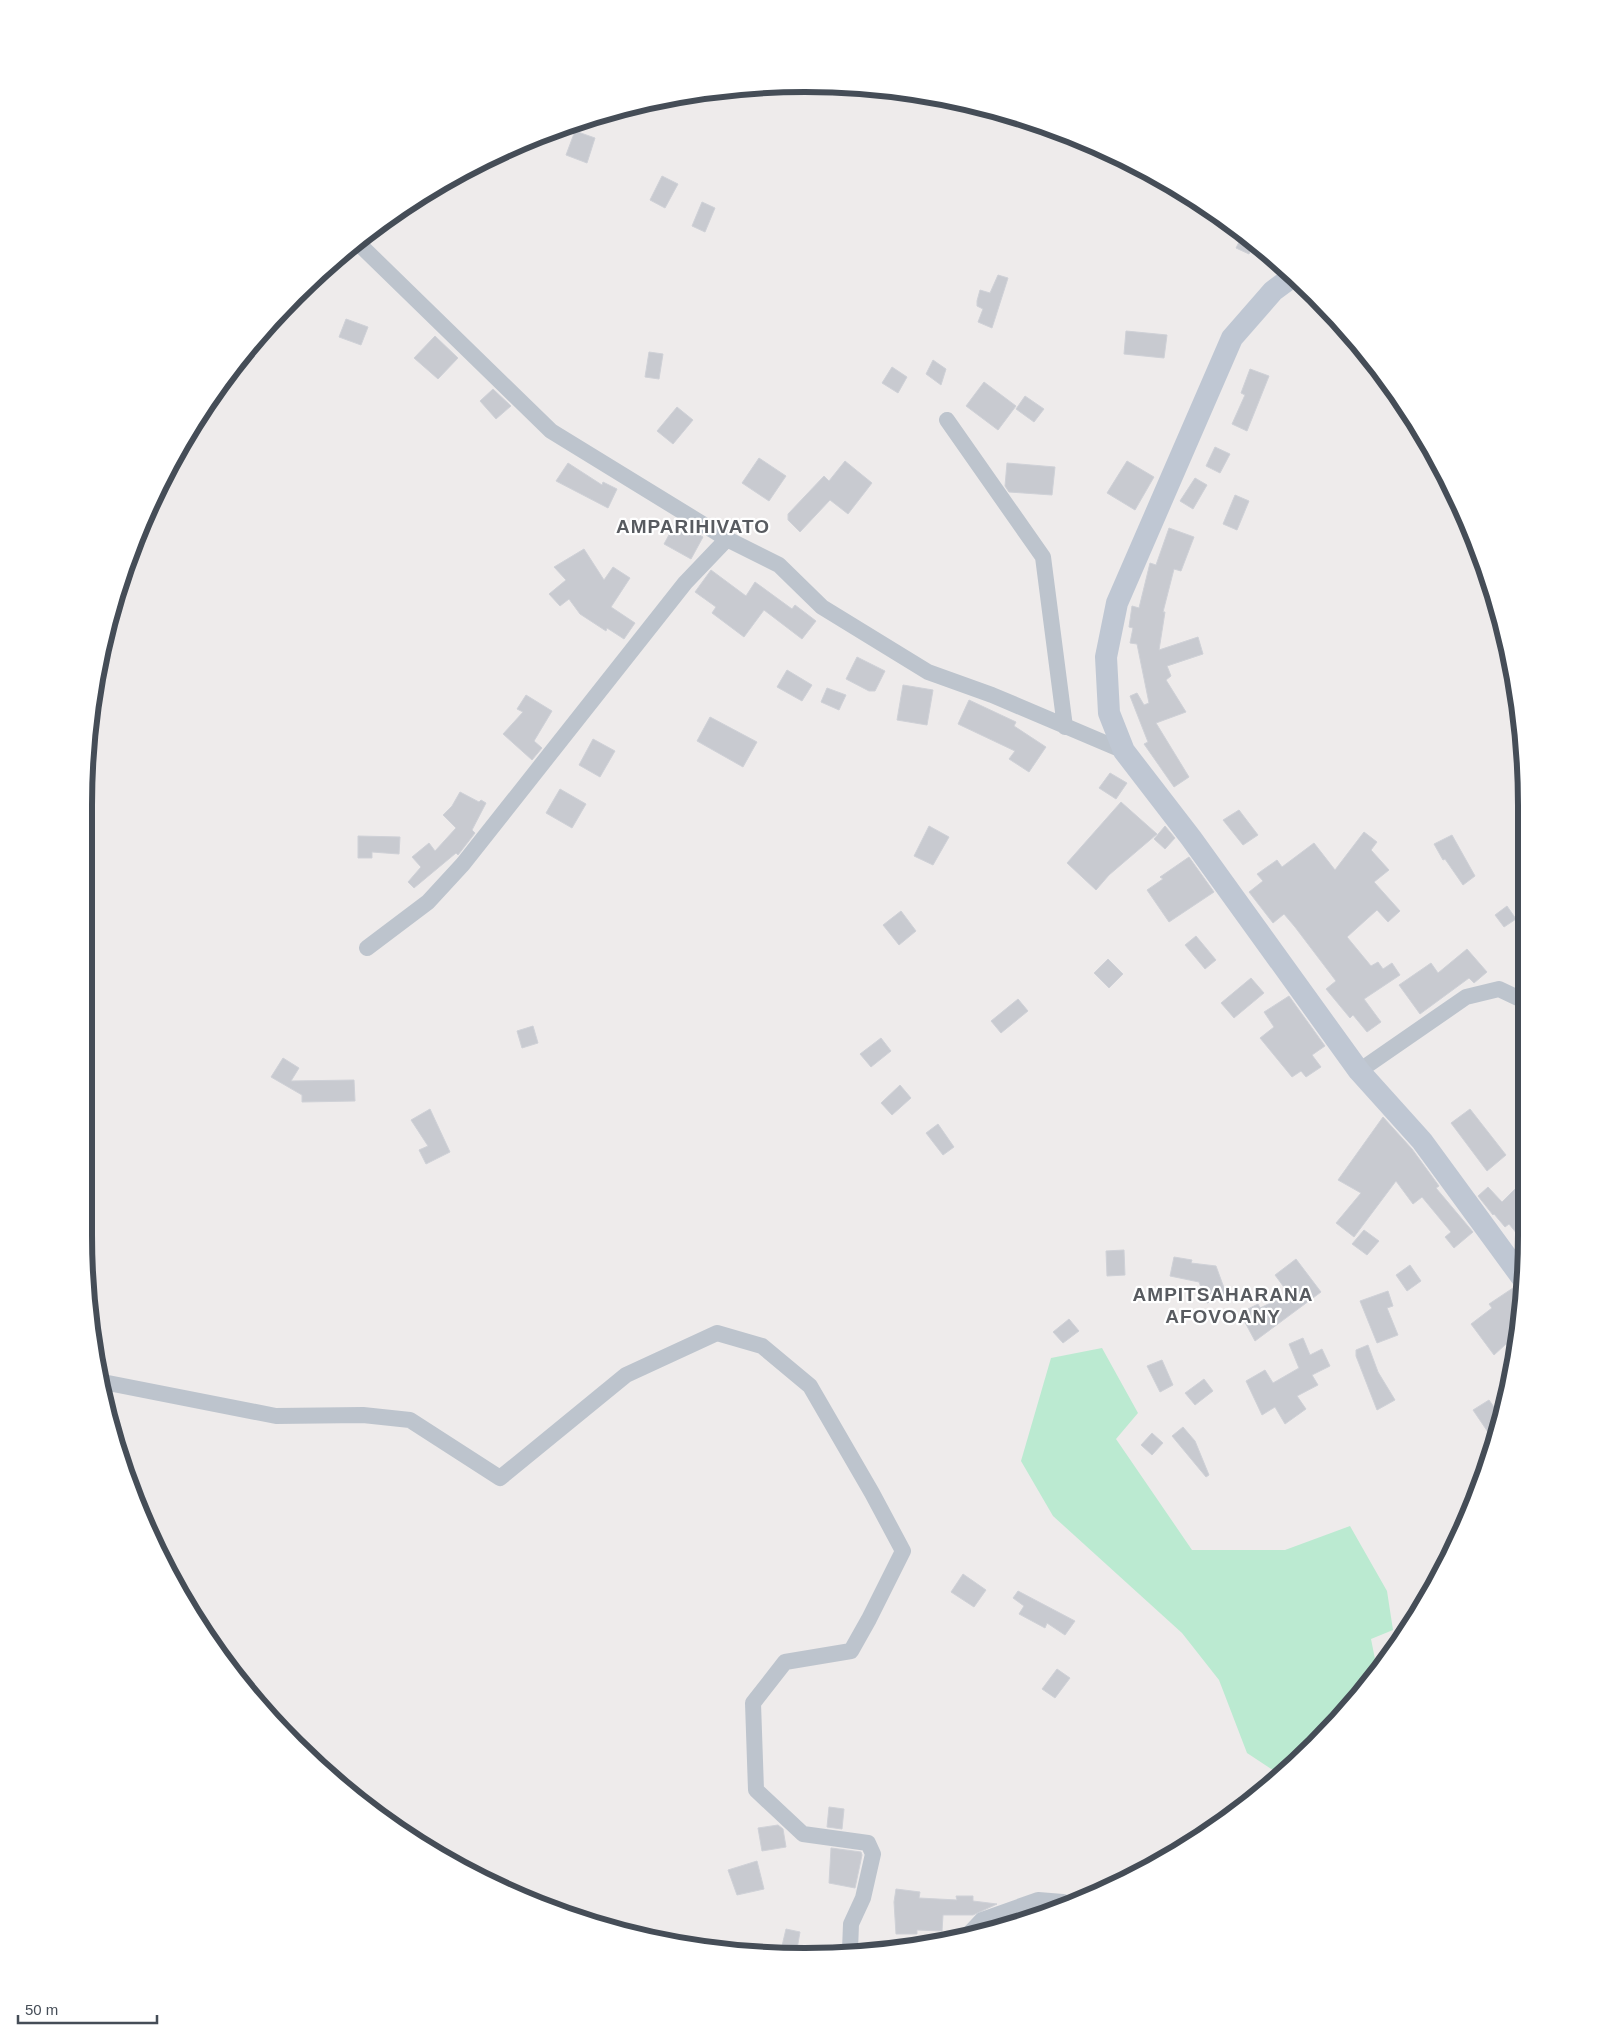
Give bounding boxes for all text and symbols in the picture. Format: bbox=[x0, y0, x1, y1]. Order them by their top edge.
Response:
district label: AMPARIHIVATO bbox=[616, 516, 770, 537]
district label: AMPITSAHARANA AFOVOANY bbox=[1133, 1284, 1313, 1327]
scale bar bbox=[18, 1992, 156, 2024]
text: 50 m bbox=[25, 2001, 58, 2018]

